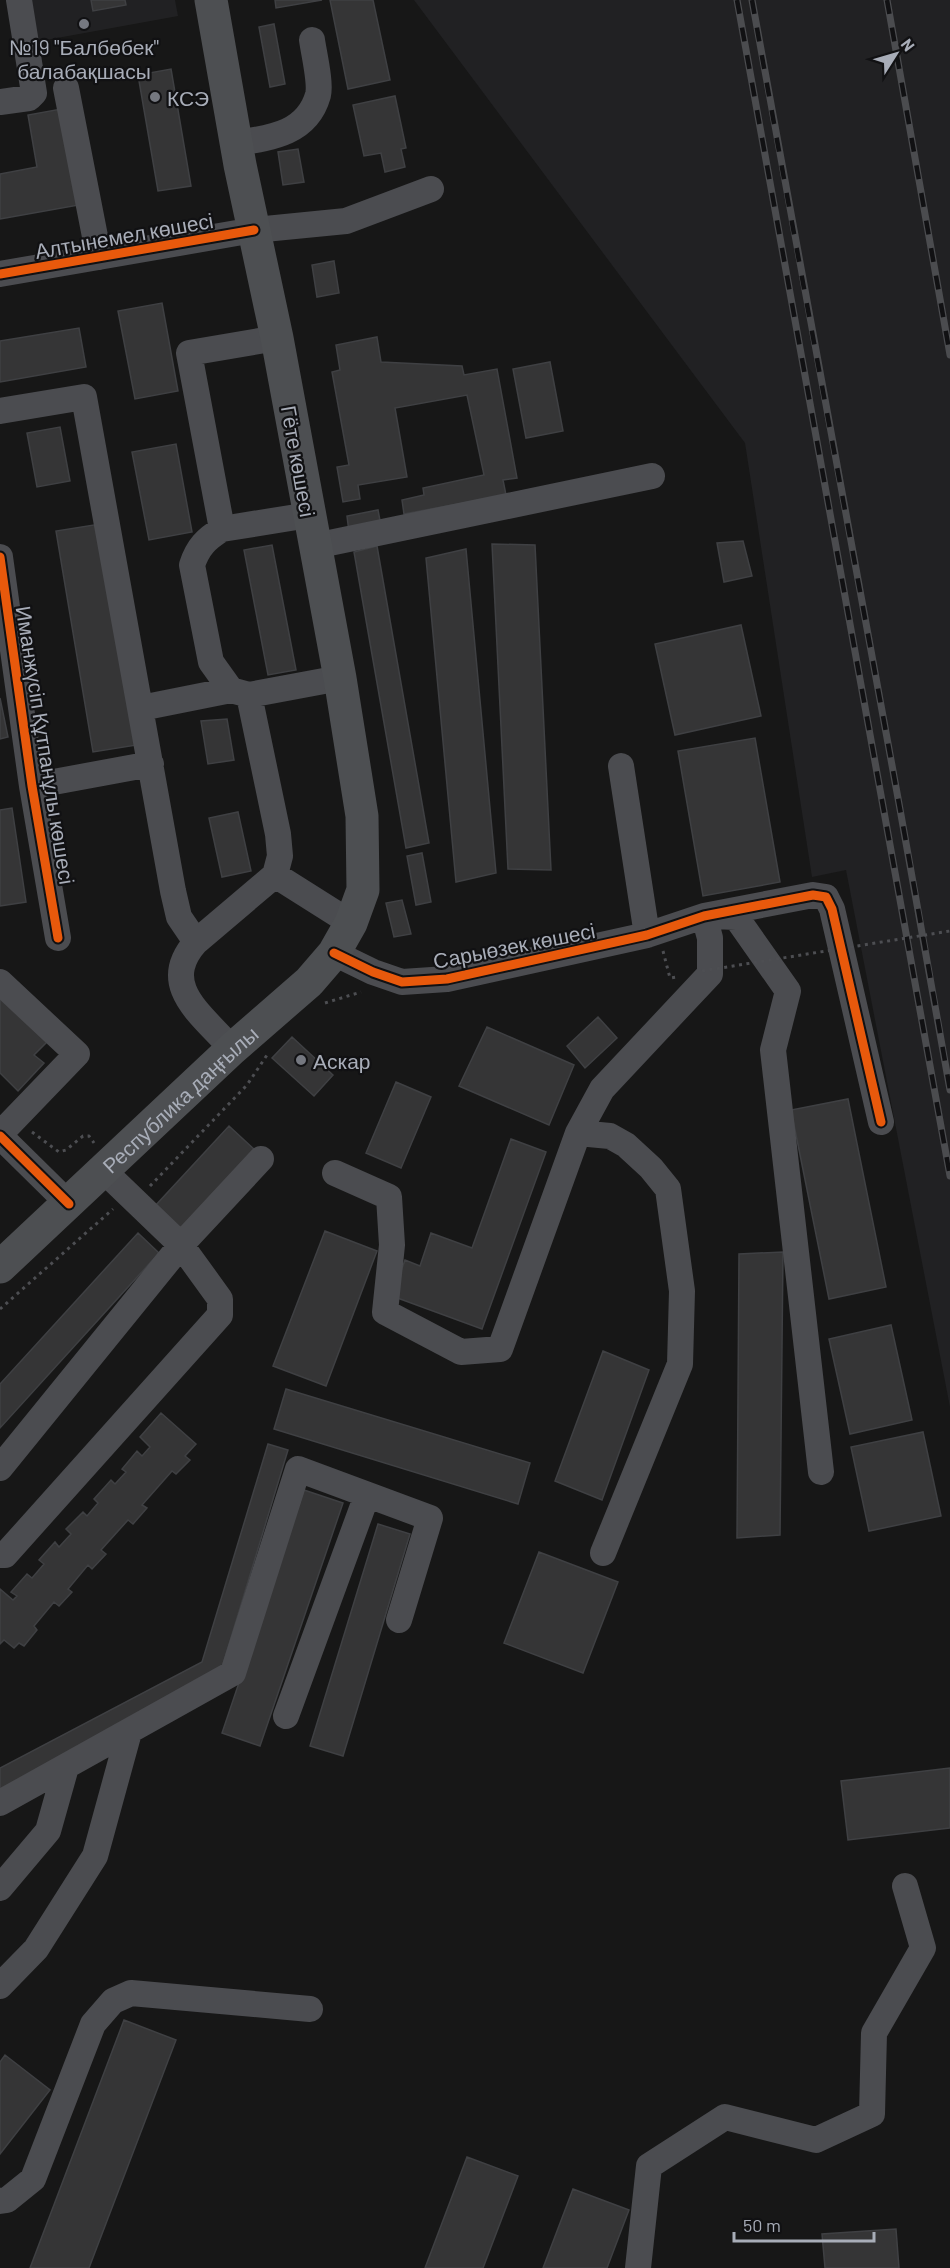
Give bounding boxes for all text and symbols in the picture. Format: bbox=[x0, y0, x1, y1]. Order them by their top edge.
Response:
marker: №19 "Балбөбек" балабақшасы bbox=[77, 17, 91, 31]
north arrow bbox=[866, 24, 926, 84]
place label: №19 "Балбөбек" балабақшасы bbox=[9, 34, 159, 83]
text: N bbox=[898, 35, 919, 55]
place label: КСЭ bbox=[167, 85, 209, 110]
marker: КСЭ bbox=[148, 90, 162, 104]
street label: Алтынемел көшесі bbox=[33, 207, 215, 263]
street label: Гёте көшесі bbox=[277, 403, 321, 519]
street label: Иманжүсіп Құтпанұлы көшесі bbox=[12, 604, 80, 886]
street label: Сарыөзек көшесі bbox=[431, 917, 597, 973]
street label: Республика даңғылы bbox=[96, 1020, 262, 1177]
place label: Аскар bbox=[313, 1048, 371, 1073]
marker: Аскар bbox=[294, 1053, 308, 1067]
scale bar bbox=[734, 2205, 874, 2243]
text: 50 m bbox=[743, 2214, 781, 2236]

